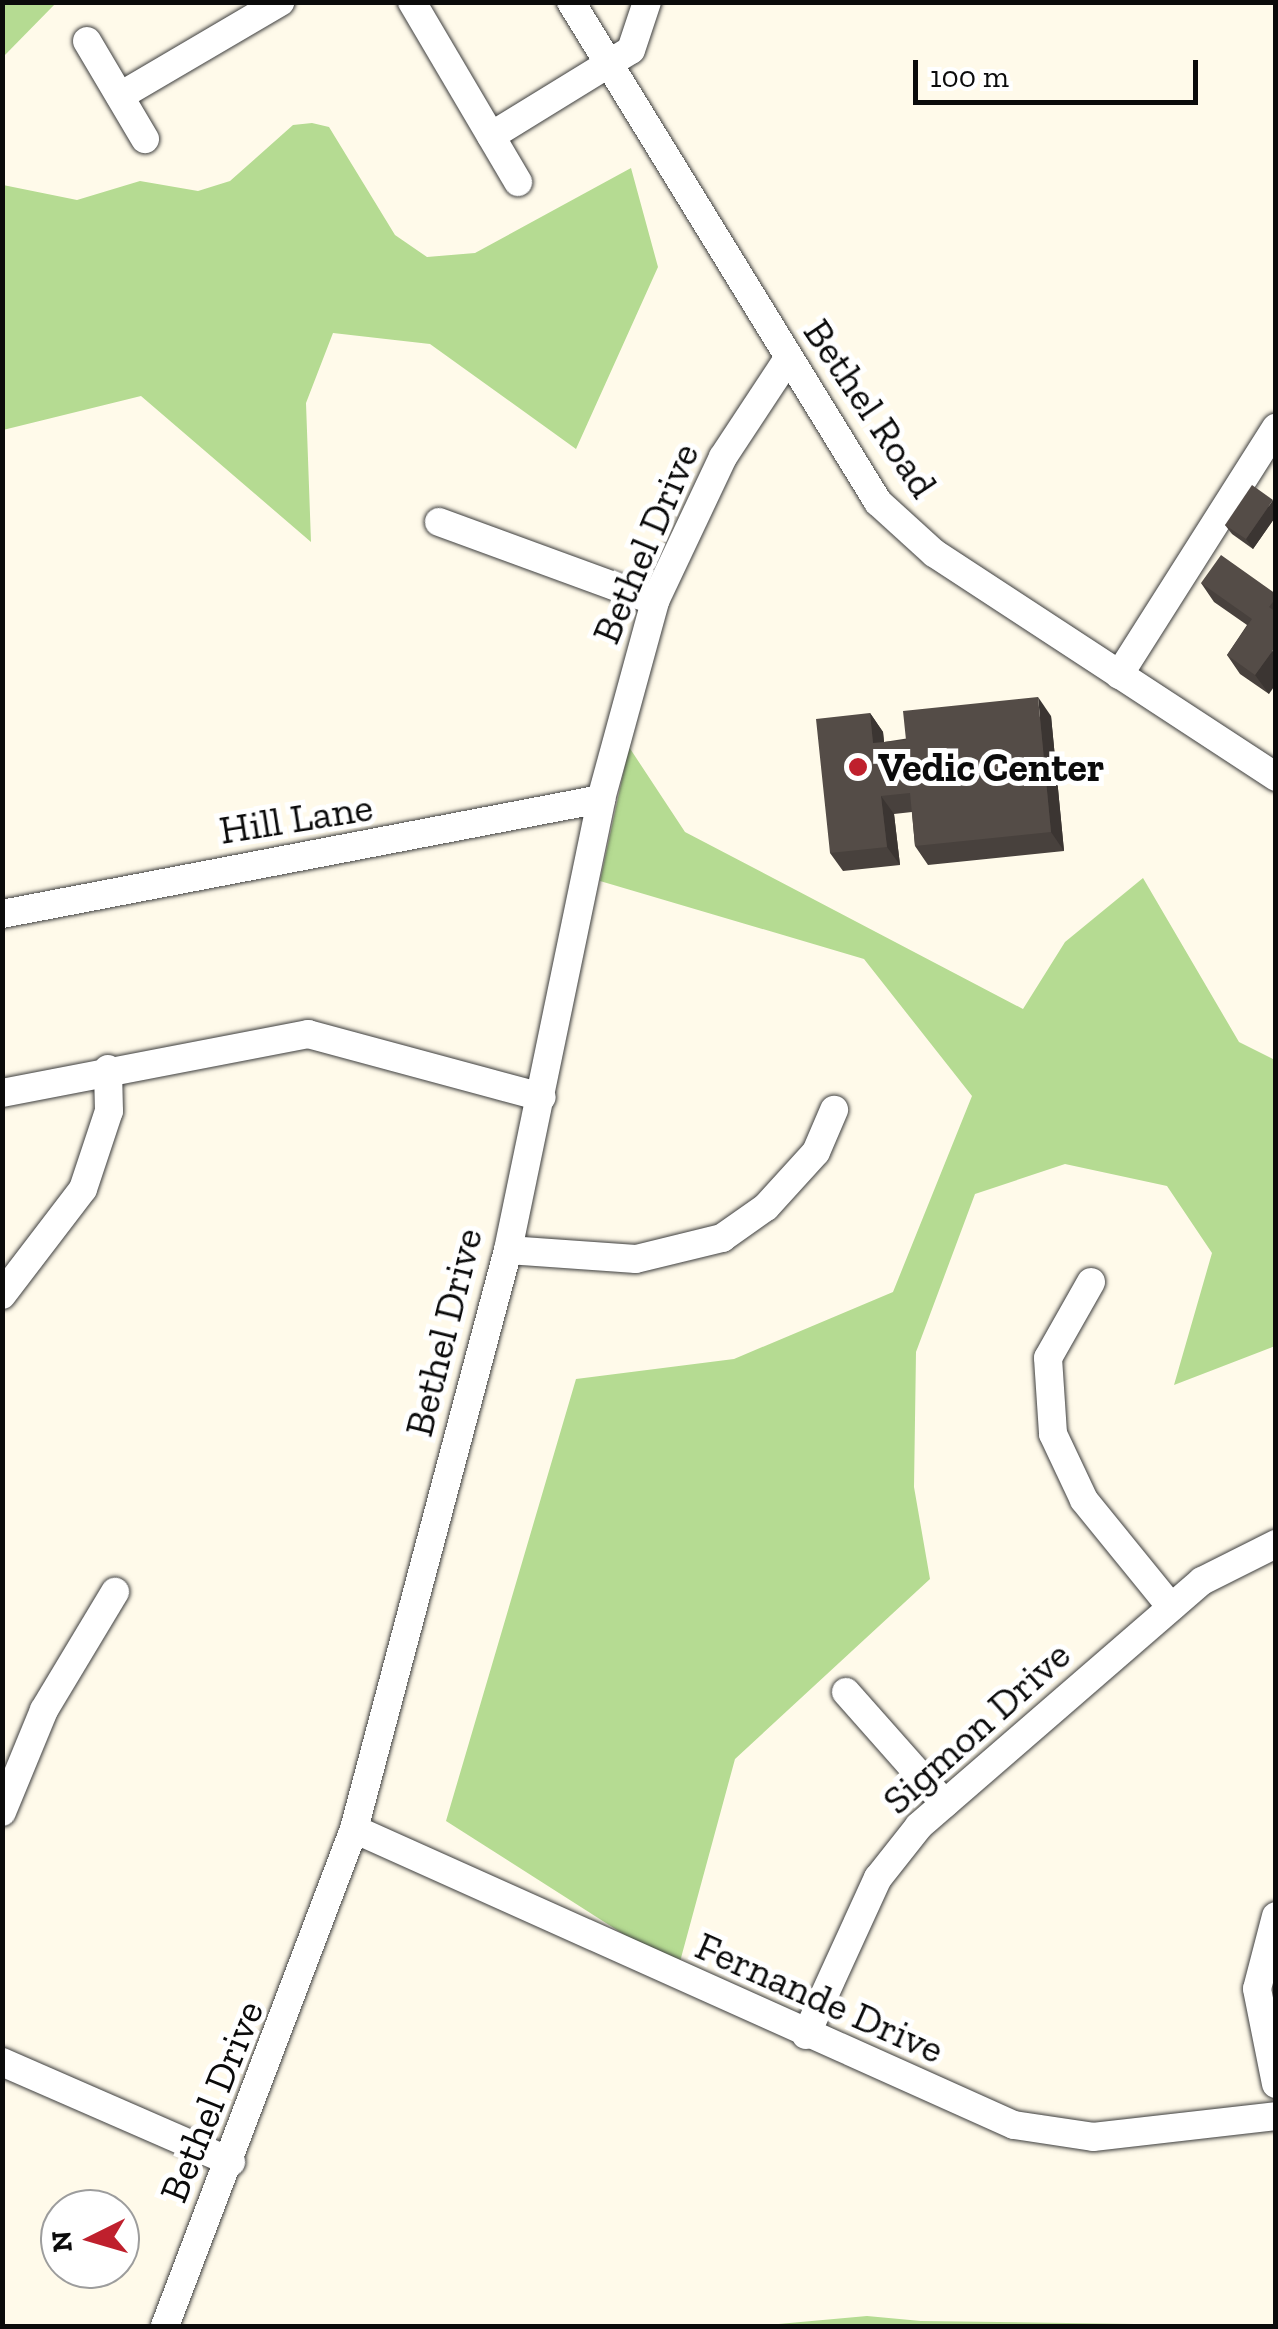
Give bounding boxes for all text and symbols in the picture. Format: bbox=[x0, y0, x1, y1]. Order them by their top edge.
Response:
scale bar bbox=[918, 40, 1203, 102]
text: 100 m bbox=[930, 59, 1009, 95]
street label: Bethel Road bbox=[794, 310, 948, 506]
street label: Bethel Drive bbox=[581, 436, 709, 650]
place label: Vedic Center bbox=[878, 743, 1104, 791]
marker: Vedic Center bbox=[847, 756, 869, 778]
street label: Hill Lane bbox=[216, 782, 376, 854]
street label: Bethel Drive bbox=[394, 1223, 492, 1441]
street label: Sigmon Drive bbox=[872, 1630, 1080, 1824]
street label: Fernande Drive bbox=[689, 1921, 951, 2073]
street label: Bethel Drive bbox=[149, 1993, 273, 2209]
north arrow bbox=[40, 2189, 140, 2289]
text: N bbox=[44, 2229, 79, 2254]

